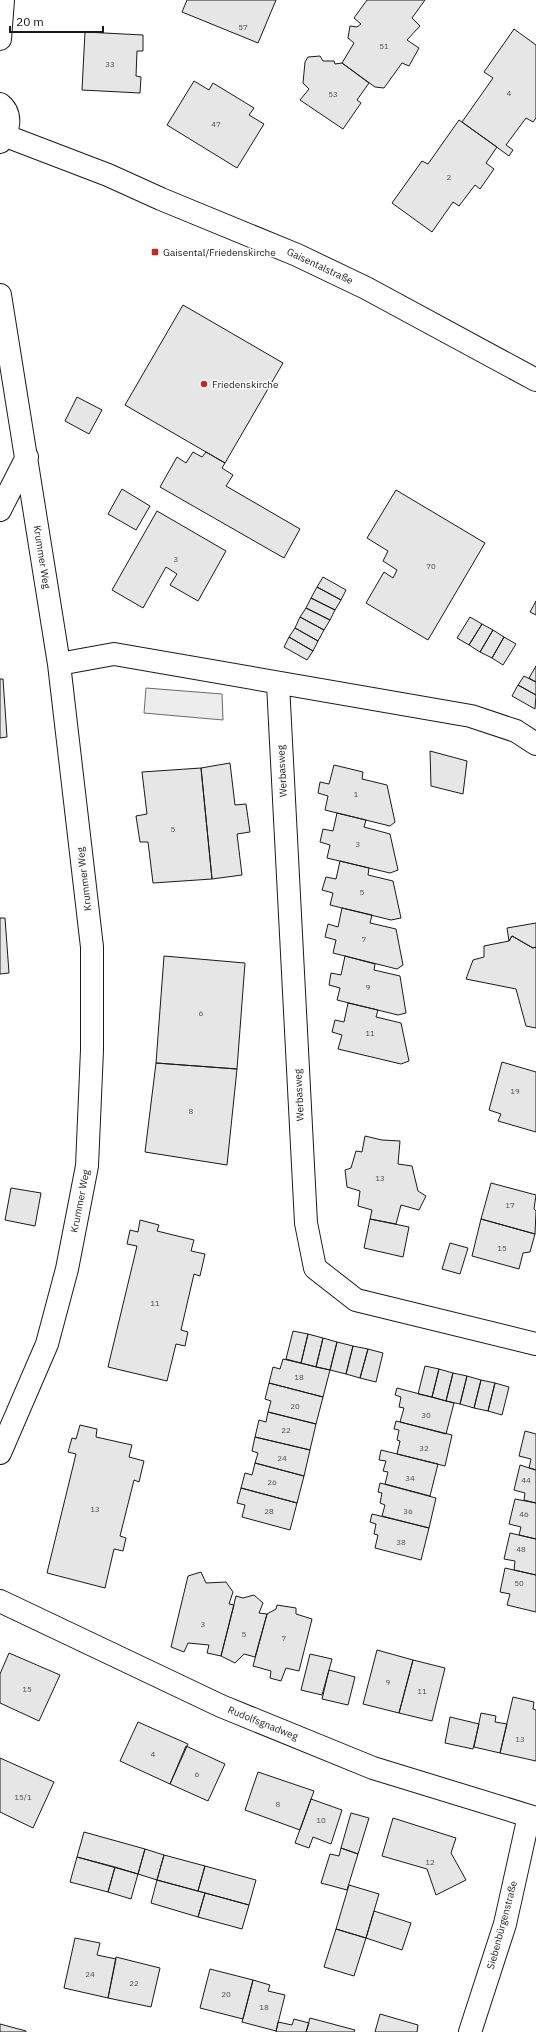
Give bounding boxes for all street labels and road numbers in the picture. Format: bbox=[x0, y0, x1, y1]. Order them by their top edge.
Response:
street label: Gaisentalstraße bbox=[285, 245, 356, 287]
street label: Krummer Weg bbox=[31, 524, 54, 590]
street label: Werbasweg bbox=[274, 744, 290, 797]
street label: Krummer Weg bbox=[74, 846, 94, 912]
street label: Werbasweg bbox=[291, 1068, 307, 1121]
street label: Krummer Weg bbox=[68, 1168, 93, 1234]
street label: Rudolfsgnadweg bbox=[226, 1703, 301, 1743]
street label: Siebenbürgenstraße bbox=[484, 1879, 520, 1971]

